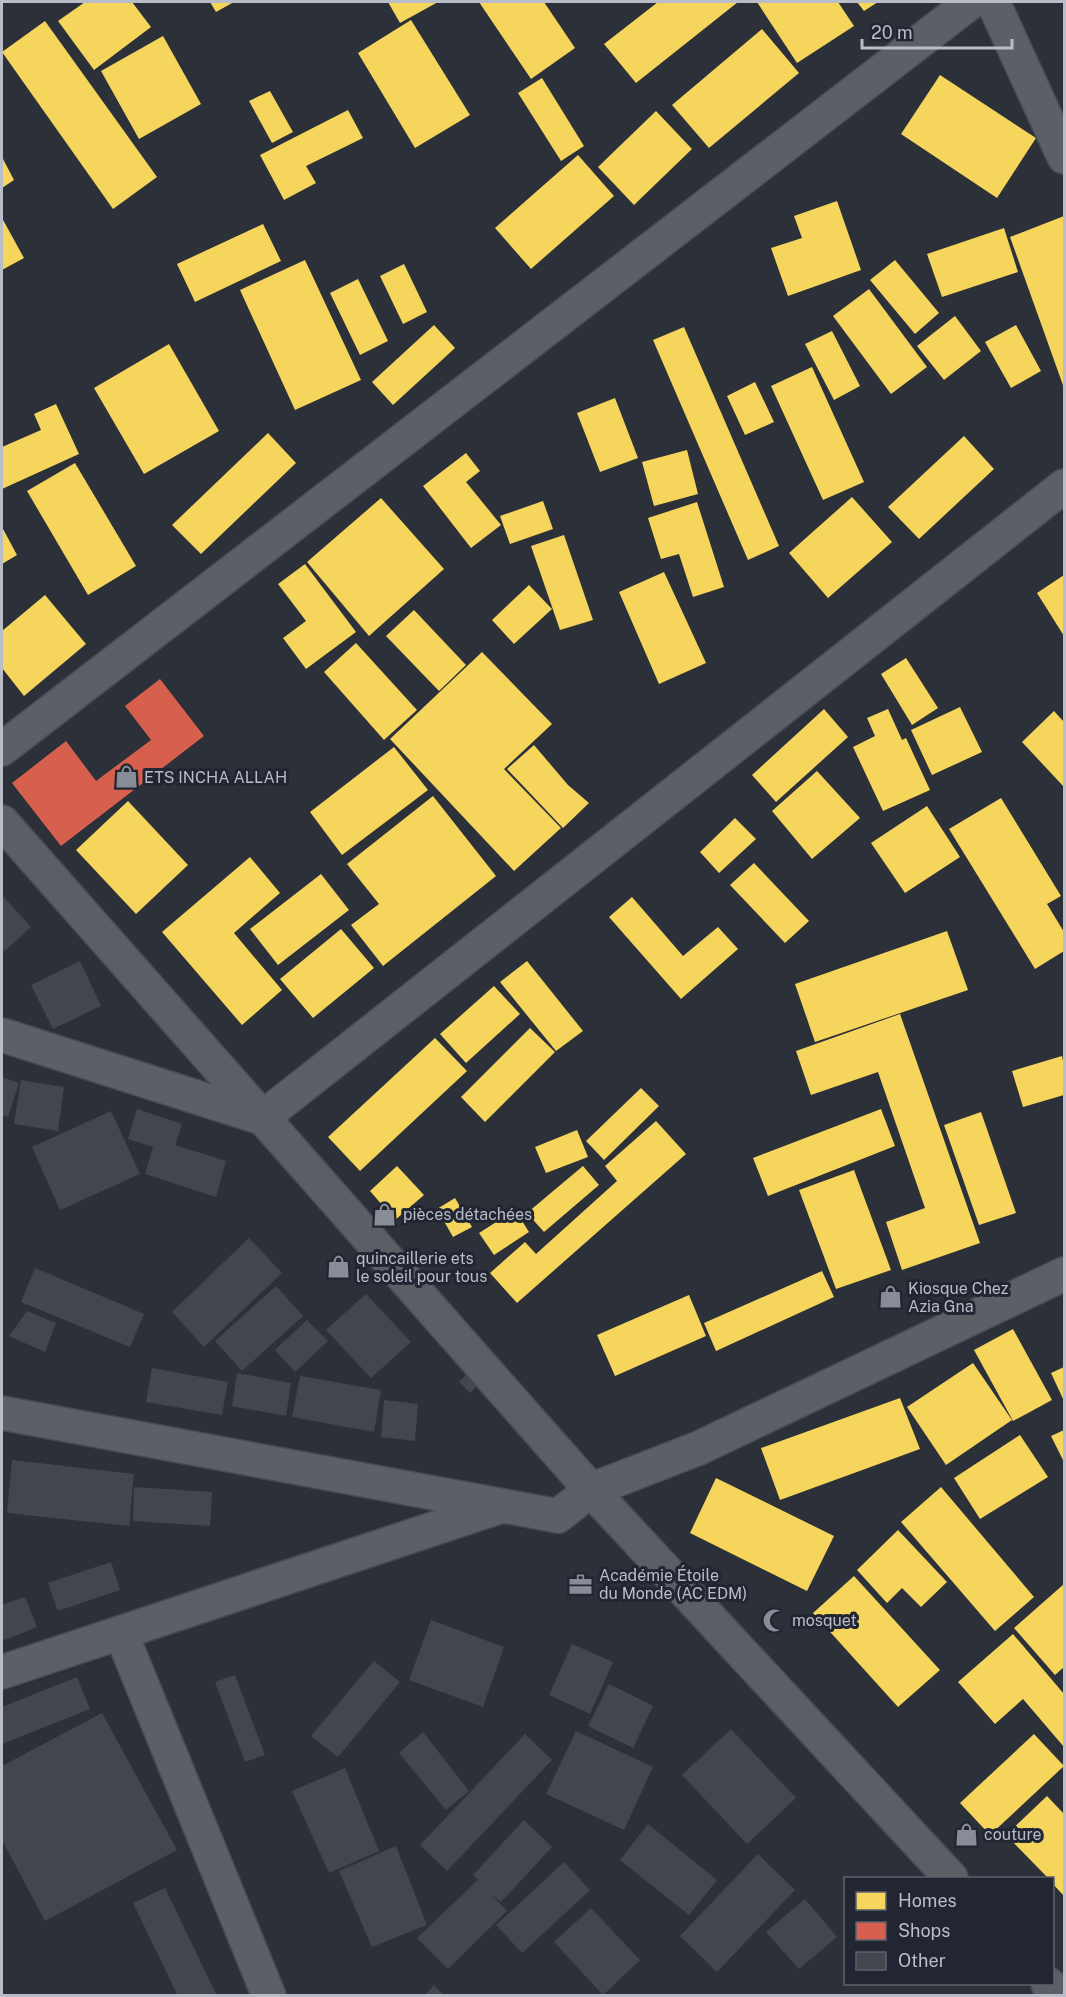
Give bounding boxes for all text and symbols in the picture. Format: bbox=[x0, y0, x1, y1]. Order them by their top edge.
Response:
scale bar bbox=[862, 12, 1012, 50]
text: 20 m bbox=[871, 22, 913, 43]
shop icon: ETS INCHA ALLAH bbox=[113, 764, 139, 790]
place label: ETS INCHA ALLAH bbox=[144, 768, 287, 787]
shop icon: pièces détachées bbox=[372, 1201, 398, 1227]
place label: pièces détachées bbox=[403, 1205, 532, 1224]
place label: quincaillerie ets le soleil pour tous bbox=[356, 1249, 487, 1286]
shop icon: quincaillerie ets le soleil pour tous bbox=[325, 1254, 351, 1280]
place label: Kiosque Chez Azia Gna bbox=[908, 1279, 1009, 1316]
shop icon: Kiosque Chez Azia Gna bbox=[877, 1284, 903, 1310]
place label: Académie Étoile du Monde (AC EDM) bbox=[599, 1565, 747, 1603]
office icon: Académie Étoile du Monde (AC EDM) bbox=[568, 1571, 594, 1597]
mosque icon: mosquet bbox=[761, 1607, 787, 1633]
place label: mosquet bbox=[792, 1611, 857, 1630]
shop icon: couture bbox=[953, 1821, 979, 1847]
place label: couture bbox=[984, 1825, 1042, 1844]
legend bbox=[844, 1877, 1054, 1985]
text: Homes bbox=[898, 1890, 957, 1911]
text: Shops bbox=[898, 1920, 950, 1941]
text: Other bbox=[898, 1950, 946, 1971]

